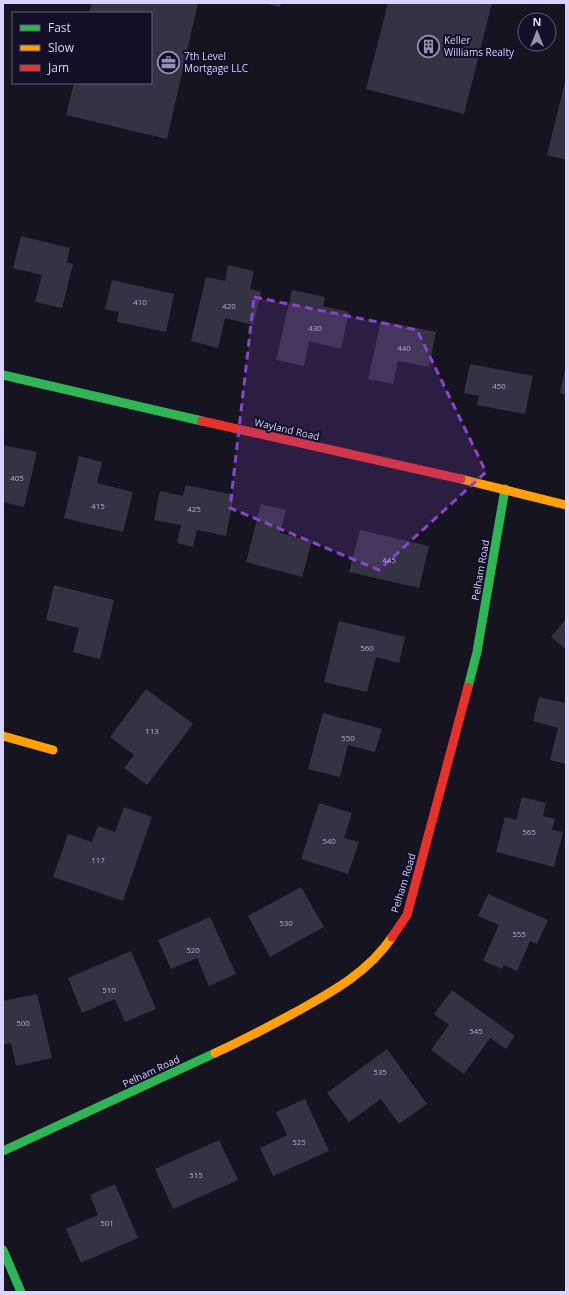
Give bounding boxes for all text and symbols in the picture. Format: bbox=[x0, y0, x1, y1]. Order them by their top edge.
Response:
legend bbox=[12, 12, 152, 84]
north arrow bbox=[517, 12, 557, 52]
text: N bbox=[533, 14, 541, 29]
text: Fast bbox=[48, 19, 71, 36]
building icon: Keller Williams Realty bbox=[416, 33, 442, 59]
place label: Keller Williams Realty bbox=[444, 33, 515, 59]
text: Slow bbox=[48, 39, 75, 56]
office icon: 7th Level Mortgage LLC bbox=[155, 49, 181, 75]
place label: 7th Level Mortgage LLC bbox=[184, 49, 248, 75]
text: Jam bbox=[47, 59, 69, 76]
house number: 410 bbox=[133, 296, 147, 307]
house number: 420 bbox=[222, 300, 236, 311]
house number: 430 bbox=[308, 322, 322, 333]
house number: 440 bbox=[397, 342, 411, 353]
house number: 450 bbox=[492, 380, 506, 391]
street label: Wayland Road bbox=[253, 415, 321, 443]
house number: 405 bbox=[10, 472, 24, 483]
house number: 415 bbox=[91, 500, 105, 511]
house number: 425 bbox=[187, 503, 201, 514]
street label: Pelham Road bbox=[468, 538, 492, 602]
house number: 445 bbox=[382, 554, 396, 565]
house number: 560 bbox=[360, 642, 374, 653]
house number: 113 bbox=[145, 725, 159, 736]
house number: 550 bbox=[341, 732, 355, 743]
house number: 565 bbox=[522, 826, 536, 837]
house number: 540 bbox=[322, 835, 336, 846]
street label: Pelham Road bbox=[387, 852, 419, 914]
house number: 117 bbox=[91, 854, 105, 865]
house number: 530 bbox=[279, 917, 293, 928]
house number: 555 bbox=[512, 928, 526, 939]
house number: 520 bbox=[186, 944, 200, 955]
house number: 510 bbox=[102, 984, 116, 995]
house number: 500 bbox=[16, 1017, 30, 1028]
house number: 545 bbox=[469, 1025, 483, 1036]
street label: Pelham Road bbox=[120, 1052, 182, 1090]
house number: 535 bbox=[373, 1066, 387, 1077]
house number: 525 bbox=[292, 1136, 306, 1147]
house number: 515 bbox=[189, 1169, 203, 1180]
house number: 501 bbox=[100, 1217, 114, 1228]

